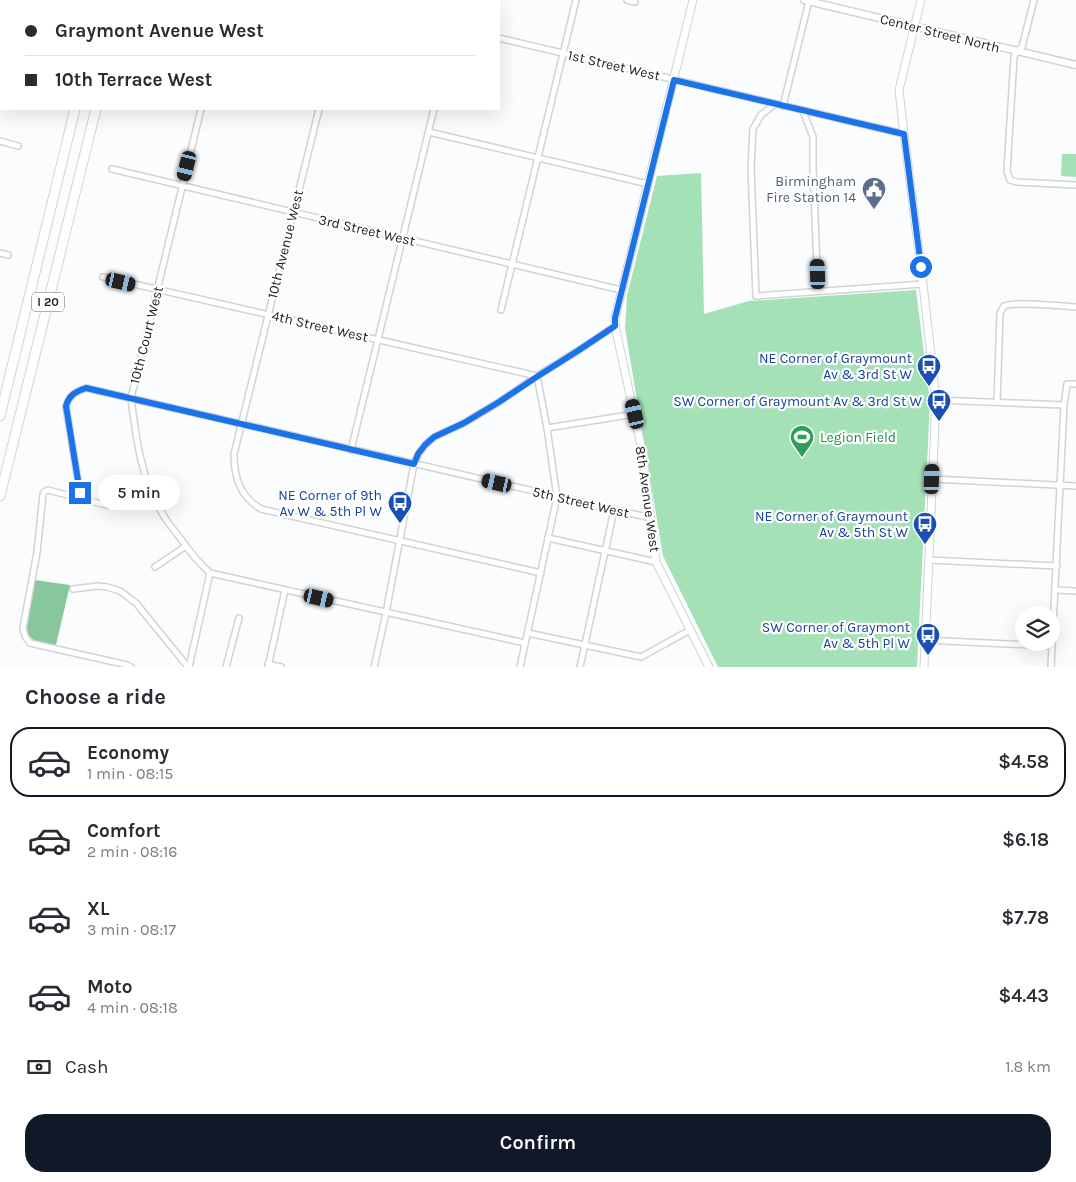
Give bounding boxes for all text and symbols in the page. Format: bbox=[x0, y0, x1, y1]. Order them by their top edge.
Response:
street label: Center Street North bbox=[878, 10, 1002, 57]
text: Graymont Avenue West bbox=[55, 20, 264, 42]
street label: 1st Street West bbox=[566, 47, 662, 84]
text: 10th Terrace West bbox=[55, 69, 212, 91]
car bbox=[176, 150, 197, 182]
place label: Birmingham Fire Station 14 bbox=[766, 173, 856, 206]
public building icon: Birmingham Fire Station 14 bbox=[861, 176, 887, 210]
street label: 10th Avenue West bbox=[264, 188, 307, 300]
street label: 3rd Street West bbox=[317, 211, 417, 250]
route start bbox=[910, 256, 932, 278]
car bbox=[809, 259, 826, 289]
car bbox=[104, 271, 137, 293]
street label: 10th Court West bbox=[126, 284, 167, 386]
road number: I 20 bbox=[32, 292, 64, 312]
street label: 4th Street West bbox=[270, 307, 370, 346]
place label: NE Corner of Graymount Av & 3rd St W bbox=[759, 350, 912, 383]
bus stop icon: NE Corner of Graymount Av & 3rd St W bbox=[916, 353, 942, 387]
bus stop icon: SW Corner of Graymount Av & 3rd St W bbox=[926, 388, 952, 422]
place label: SW Corner of Graymount Av & 3rd St W bbox=[673, 393, 922, 410]
car bbox=[624, 398, 645, 430]
sports icon: Legion Field bbox=[789, 424, 815, 458]
place label: Legion Field bbox=[820, 429, 896, 446]
street label: 8th Avenue West bbox=[632, 445, 663, 553]
car bbox=[923, 464, 940, 494]
car bbox=[480, 472, 513, 494]
callout: 5 min bbox=[98, 476, 180, 510]
route end bbox=[69, 482, 91, 504]
text: 5 min bbox=[117, 483, 161, 502]
street label: 5th Street West bbox=[531, 483, 631, 522]
place label: NE Corner of 9th Av W & 5th Pl W bbox=[278, 487, 382, 520]
bus stop icon: NE Corner of 9th Av W & 5th Pl W bbox=[387, 490, 413, 524]
place label: NE Corner of Graymount Av & 5th St W bbox=[755, 508, 908, 541]
bus stop icon: NE Corner of Graymount Av & 5th St W bbox=[912, 511, 938, 545]
car bbox=[302, 587, 335, 609]
map controls bbox=[1015, 606, 1060, 651]
button: layers bbox=[1015, 606, 1060, 651]
place label: SW Corner of Graymont Av & 5th Pl W bbox=[762, 619, 910, 652]
bus stop icon: SW Corner of Graymont Av & 5th Pl W bbox=[915, 622, 941, 656]
text: Choose a ride bbox=[25, 684, 166, 710]
icon: car bbox=[27, 740, 72, 785]
text: Economy bbox=[87, 742, 169, 764]
text: $4.58 bbox=[998, 751, 1049, 773]
text: 1 min · 08:15 bbox=[87, 764, 173, 783]
icon: car bbox=[27, 818, 72, 863]
text: Comfort bbox=[87, 820, 161, 842]
text: $6.18 bbox=[1002, 829, 1049, 851]
text: 2 min · 08:16 bbox=[87, 842, 177, 861]
icon: car bbox=[27, 896, 72, 941]
text: XL bbox=[87, 898, 109, 920]
text: $7.78 bbox=[1002, 907, 1049, 929]
text: 3 min · 08:17 bbox=[87, 920, 176, 939]
icon: car bbox=[27, 974, 72, 1019]
text: Moto bbox=[87, 976, 133, 998]
text: $4.43 bbox=[998, 985, 1049, 1007]
text: 4 min · 08:18 bbox=[87, 998, 178, 1017]
icon: cash bbox=[25, 1053, 53, 1081]
text: Cash bbox=[65, 1056, 109, 1078]
text: 1.8 km bbox=[1005, 1057, 1051, 1076]
button: Confirm bbox=[25, 1114, 1051, 1172]

